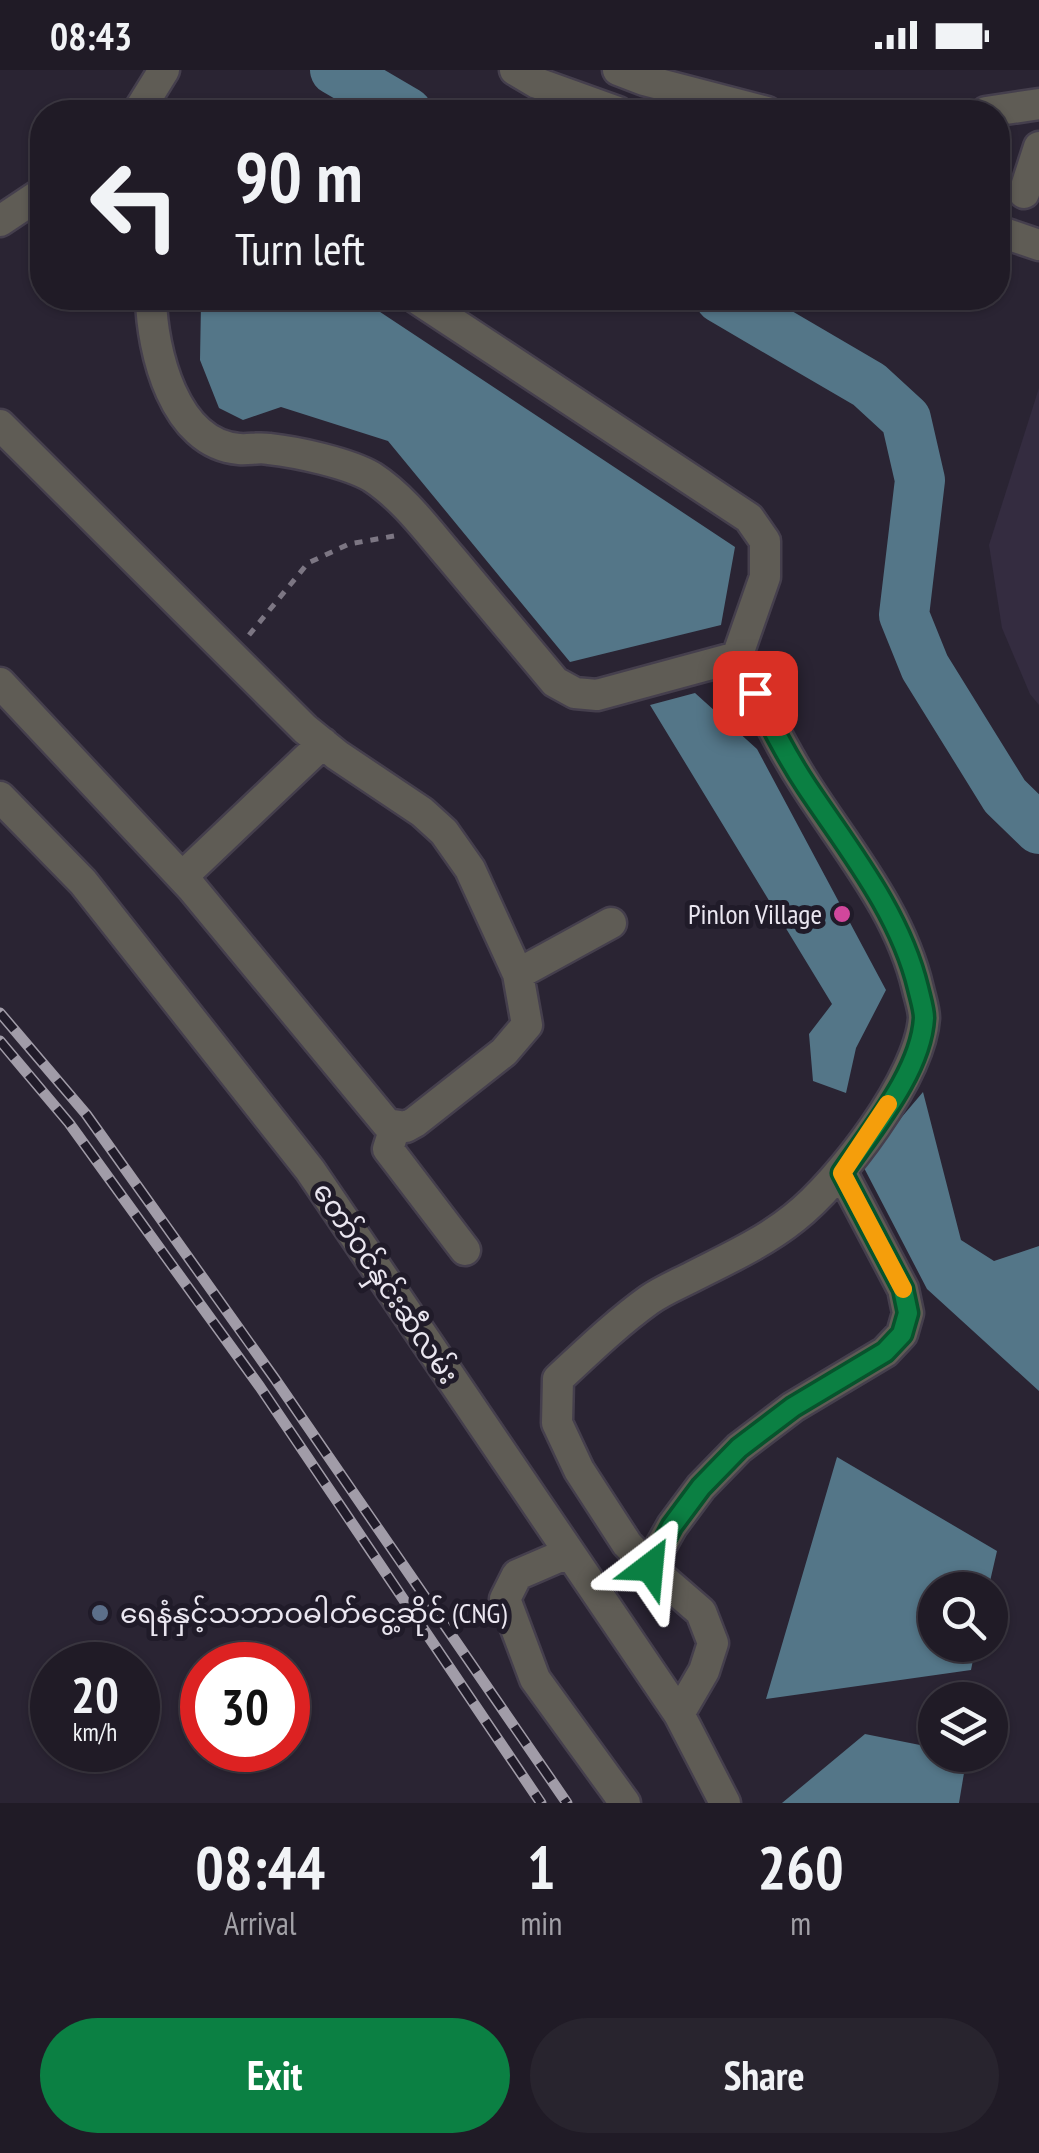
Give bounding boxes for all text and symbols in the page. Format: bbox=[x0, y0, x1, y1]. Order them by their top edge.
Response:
text: 08:43 bbox=[50, 11, 132, 60]
text: 90 m bbox=[235, 131, 363, 221]
icon: left bbox=[70, 140, 200, 270]
text: Turn left bbox=[235, 219, 365, 277]
pin bbox=[713, 651, 798, 736]
icon: arrive bbox=[728, 666, 783, 721]
place label: Pinlon Village bbox=[688, 895, 822, 932]
marker: Pinlon Village bbox=[831, 903, 853, 925]
street label: တော်ဝင်နှင်းဆီလမ်း bbox=[301, 1175, 468, 1394]
position arrow bbox=[598, 1515, 702, 1619]
map controls bbox=[918, 1572, 1008, 1772]
button: search bbox=[918, 1572, 1008, 1662]
place label: ရေနံနှင့်သဘာဝဓါတ်ငွေ့ဆိုင် (CNG) bbox=[120, 1594, 507, 1636]
marker: ရေနံနှင့်သဘာဝဓါတ်ငွေ့ဆိုင် (CNG) bbox=[89, 1602, 111, 1624]
speed limit sign: 30 bbox=[180, 1642, 310, 1772]
text: 20 bbox=[71, 1662, 119, 1727]
button: layers bbox=[918, 1682, 1008, 1772]
text: km/h bbox=[73, 1716, 117, 1748]
text: 08:44 bbox=[195, 1828, 325, 1906]
text: 1 bbox=[527, 1828, 556, 1906]
text: 260 bbox=[758, 1828, 844, 1906]
text: Arrival bbox=[224, 1902, 296, 1944]
text: min bbox=[520, 1902, 562, 1944]
text: m bbox=[790, 1902, 811, 1944]
button: Exit bbox=[40, 2018, 510, 2133]
button: Share bbox=[530, 2018, 999, 2133]

